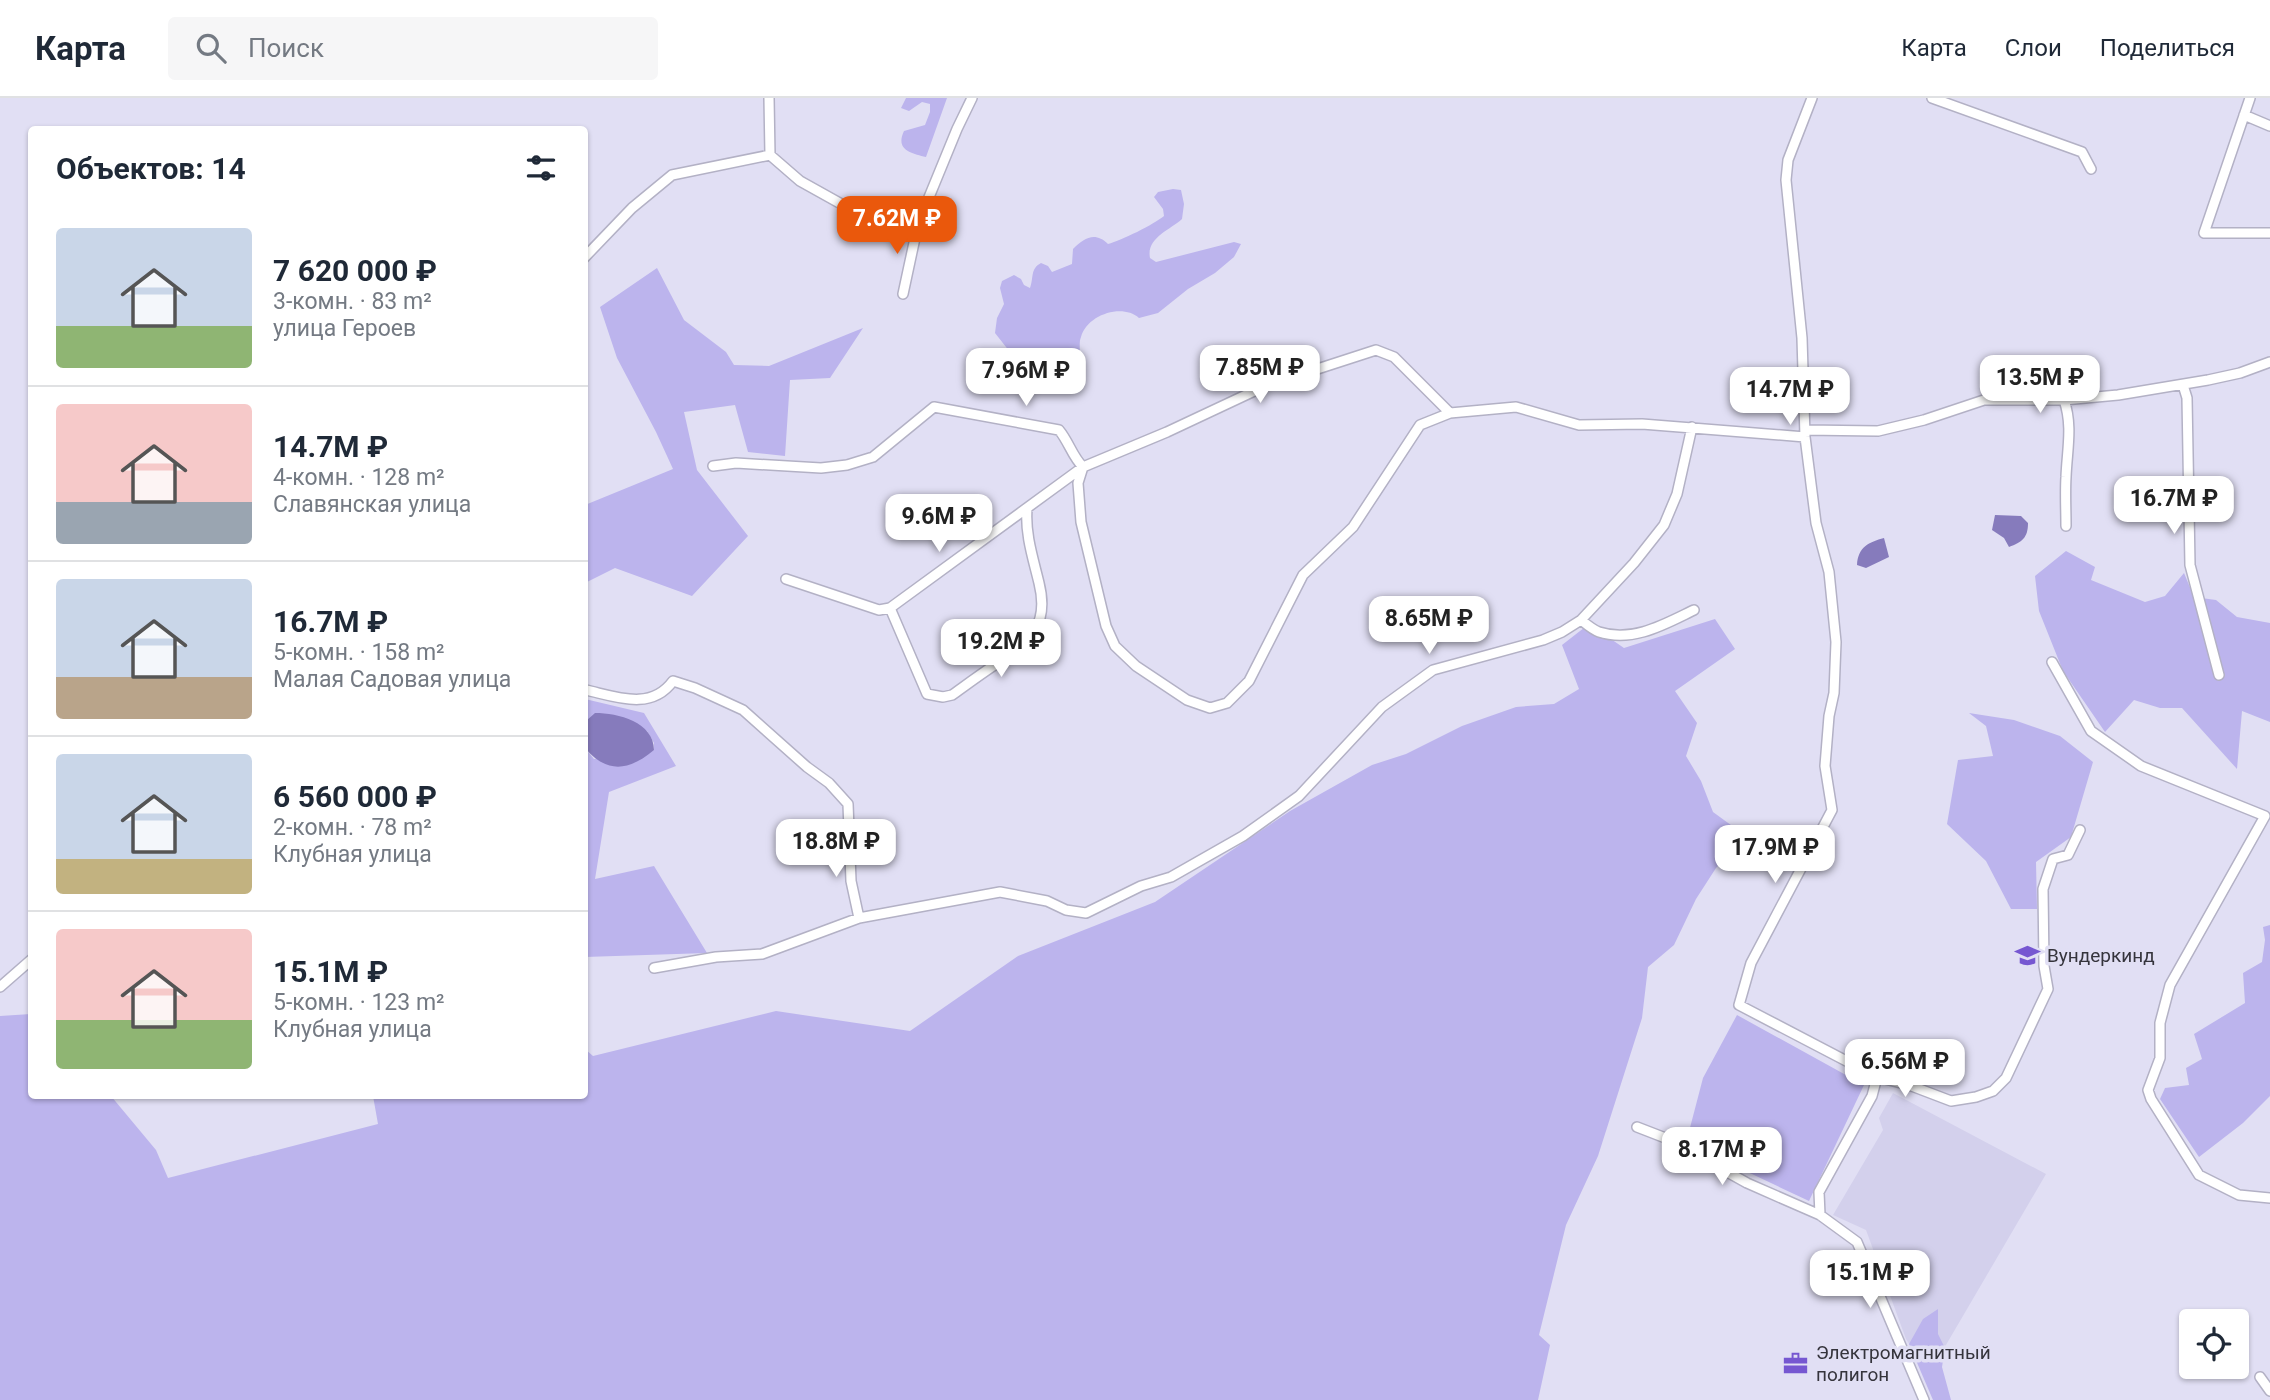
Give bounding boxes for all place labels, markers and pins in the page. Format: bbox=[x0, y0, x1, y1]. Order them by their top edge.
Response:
pin: 7.62M ₽ bbox=[832, 197, 962, 256]
pin: 7.85M ₽ bbox=[1195, 345, 1325, 405]
pin: 7.96M ₽ bbox=[961, 348, 1091, 408]
pin: 13.5M ₽ bbox=[1975, 356, 2105, 415]
pin: 14.7M ₽ bbox=[1725, 368, 1855, 427]
pin: 16.7M ₽ bbox=[2109, 476, 2239, 536]
pin: 9.6M ₽ bbox=[882, 494, 996, 554]
pin: 8.65M ₽ bbox=[1364, 596, 1494, 656]
pin: 19.2M ₽ bbox=[936, 620, 1066, 679]
pin: 18.8M ₽ bbox=[771, 820, 901, 879]
pin: 17.9M ₽ bbox=[1710, 826, 1840, 885]
school or university icon: Вундеркинд bbox=[2013, 941, 2041, 969]
place label: Вундеркинд bbox=[2047, 944, 2155, 967]
pin: 6.56M ₽ bbox=[1840, 1040, 1970, 1099]
pin: 8.17M ₽ bbox=[1657, 1128, 1787, 1187]
pin: 15.1M ₽ bbox=[1805, 1250, 1935, 1310]
place label: Электромагнитный полигон bbox=[1816, 1341, 1991, 1386]
office icon: Электромагнитный полигон bbox=[1782, 1349, 1810, 1377]

